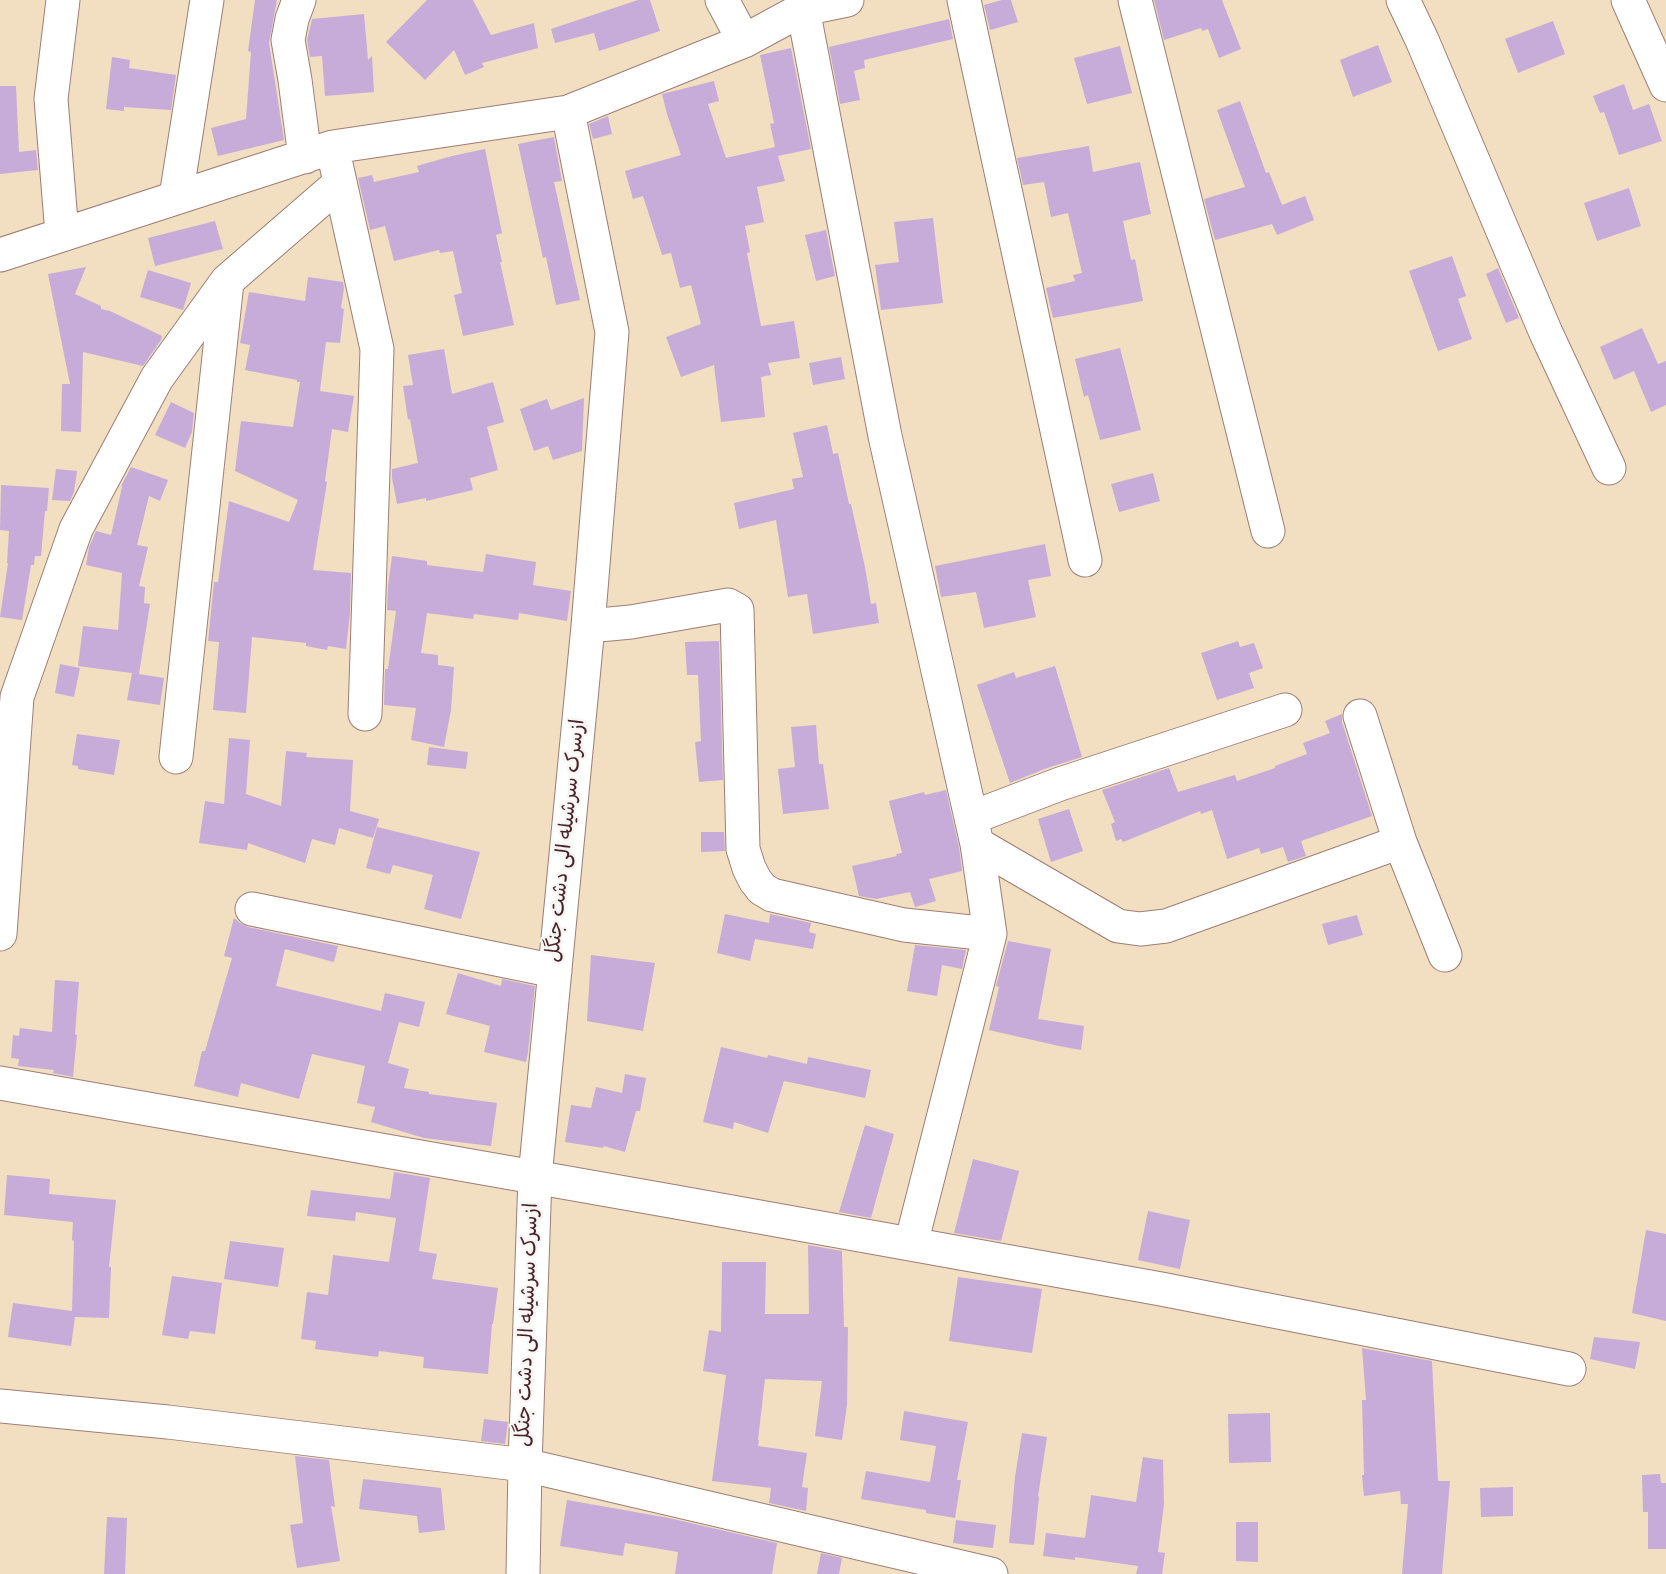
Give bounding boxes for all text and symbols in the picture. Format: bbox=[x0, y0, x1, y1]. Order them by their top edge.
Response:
street label: ازسرک سرشیله الی دشت جنگل bbox=[543, 718, 593, 964]
street label: ازسرک سرشیله الی دشت جنگل bbox=[514, 1203, 546, 1447]

